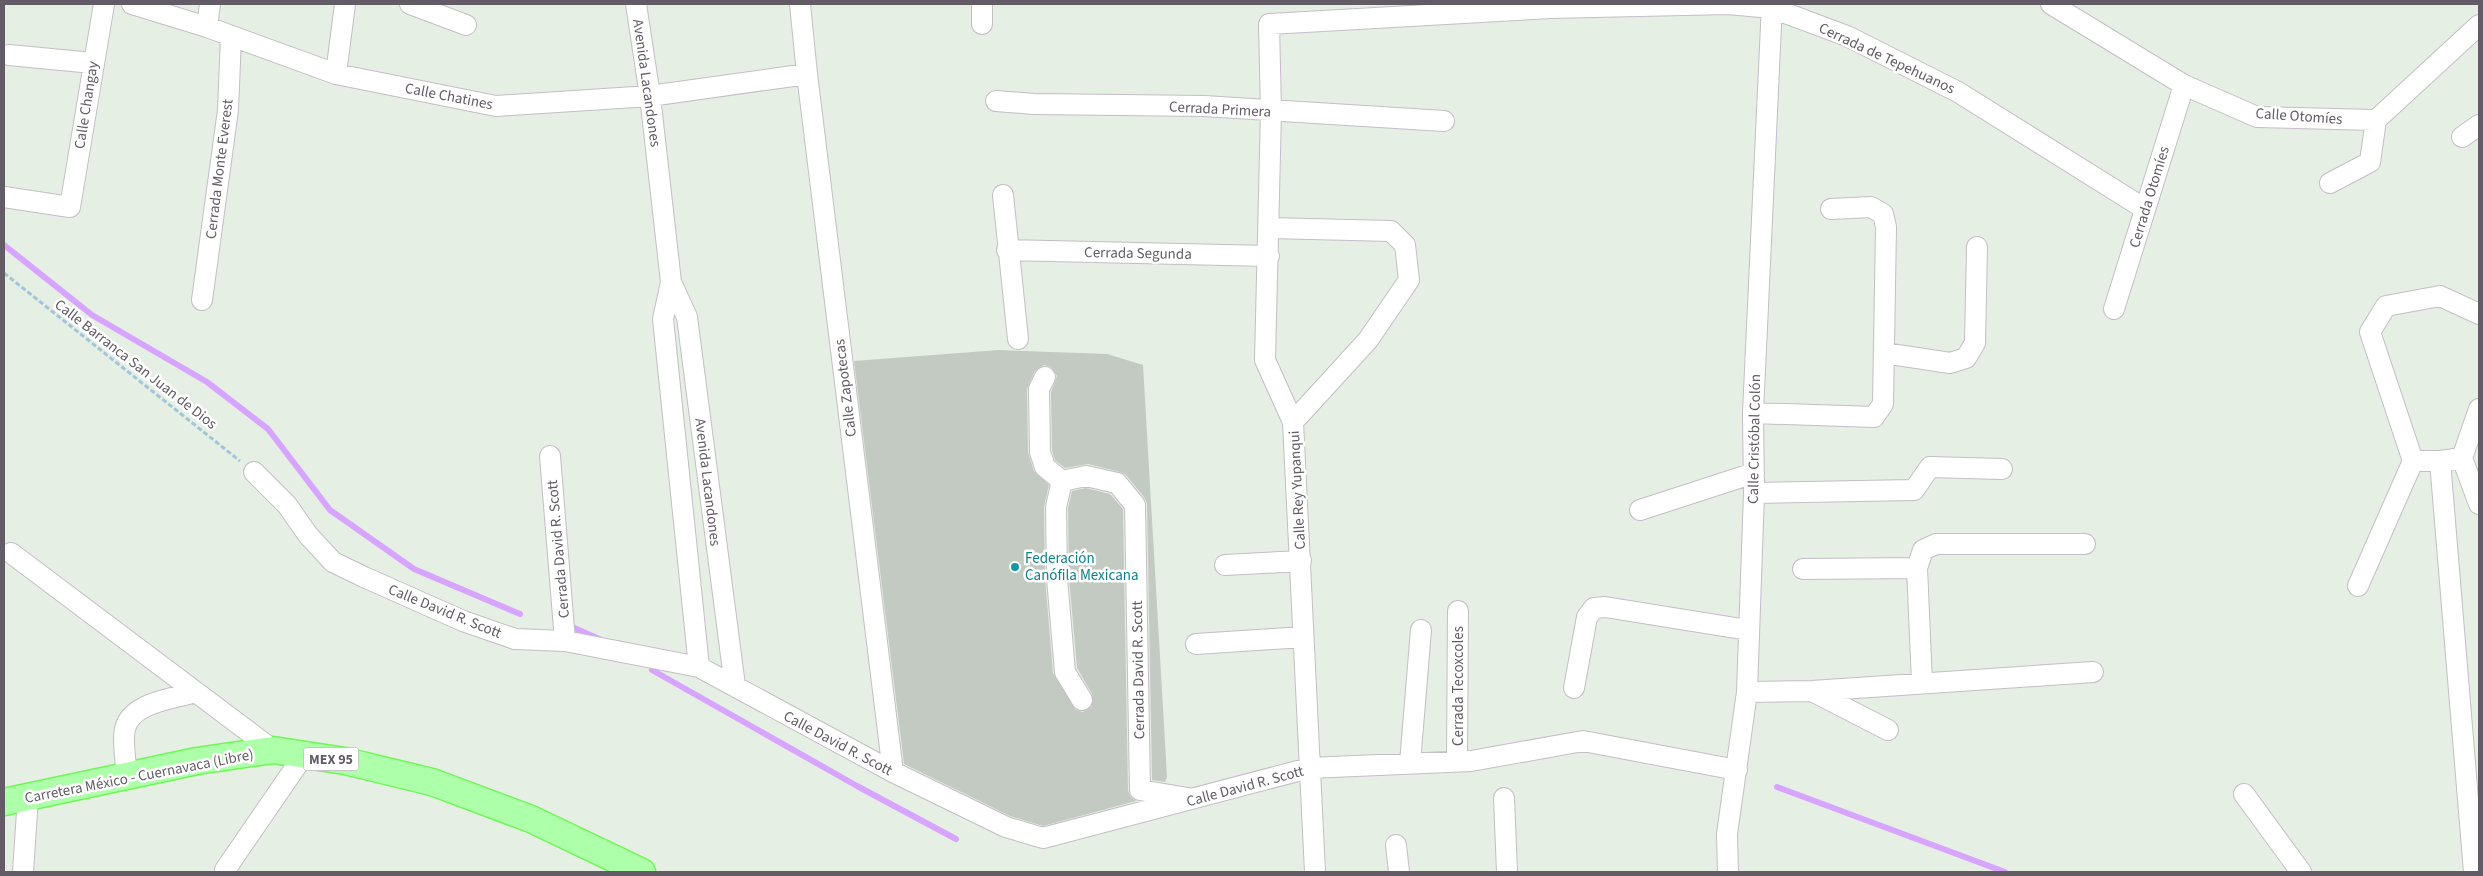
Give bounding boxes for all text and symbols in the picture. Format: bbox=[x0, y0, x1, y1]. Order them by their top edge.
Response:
street label: Avenida Lacandones bbox=[627, 18, 666, 148]
street label: Cerrada de Tepehuanos bbox=[1815, 18, 1958, 99]
street label: Calle Changay bbox=[69, 60, 104, 150]
street label: Calle Chatines bbox=[403, 78, 495, 115]
street label: Cerrada Primera bbox=[1168, 96, 1272, 123]
street label: Cerrada Monte Everest bbox=[200, 98, 238, 240]
street label: Calle Otomíes bbox=[2255, 103, 2343, 130]
street label: Cerrada Otomíes bbox=[2124, 144, 2175, 251]
street label: Cerrada Segunda bbox=[1084, 242, 1192, 265]
street label: Calle Barranca San Juan de Dios bbox=[50, 294, 221, 434]
street label: Calle Zapotecas bbox=[829, 338, 862, 438]
street label: Calle Cristóbal Colón bbox=[1743, 374, 1766, 504]
street label: Avenida Lacandones bbox=[689, 417, 726, 547]
street label: Calle Rey Yupanqui bbox=[1284, 430, 1311, 550]
street label: Cerrada David R. Scott bbox=[542, 479, 575, 619]
place label: Federación Canófila Mexicana bbox=[1025, 548, 1139, 586]
marker: Federación Canófila Mexicana bbox=[1009, 561, 1021, 573]
street label: Calle David R. Scott bbox=[385, 579, 505, 644]
street label: Cerrada David R. Scott bbox=[1127, 600, 1150, 740]
street label: Cerrada Tecoxcoles bbox=[1448, 626, 1469, 746]
street label: Calle David R. Scott bbox=[780, 706, 896, 781]
street label: Carretera México - Cuernavaca (Libre) bbox=[23, 744, 255, 809]
road number: MEX 95 bbox=[304, 748, 358, 771]
street label: Calle David R. Scott bbox=[1184, 761, 1306, 812]

